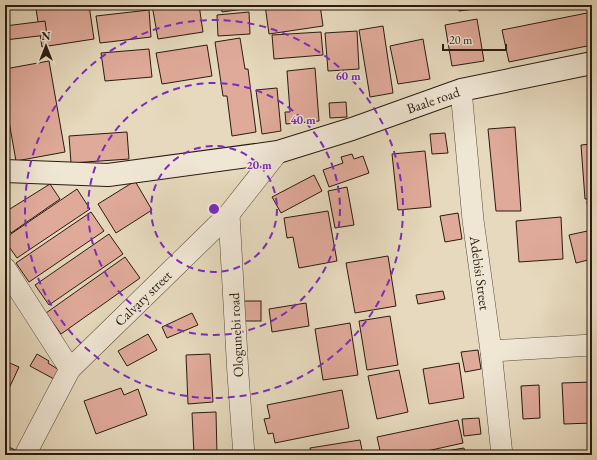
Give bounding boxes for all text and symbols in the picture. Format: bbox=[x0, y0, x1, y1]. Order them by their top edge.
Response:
north arrow bbox=[26, 26, 66, 66]
scale bar bbox=[443, 26, 506, 52]
text: N bbox=[42, 29, 51, 43]
text: 20 m bbox=[449, 32, 473, 48]
text: 60 m bbox=[335, 68, 361, 84]
street label: Baale road bbox=[404, 82, 463, 117]
text: 40 m bbox=[290, 112, 316, 128]
text: 20 m bbox=[246, 157, 272, 173]
centre of rings bbox=[207, 202, 221, 216]
street label: Adebisi Street bbox=[466, 234, 494, 312]
street label: Calvary street bbox=[111, 266, 176, 330]
street label: Ologunebi road bbox=[225, 291, 247, 378]

